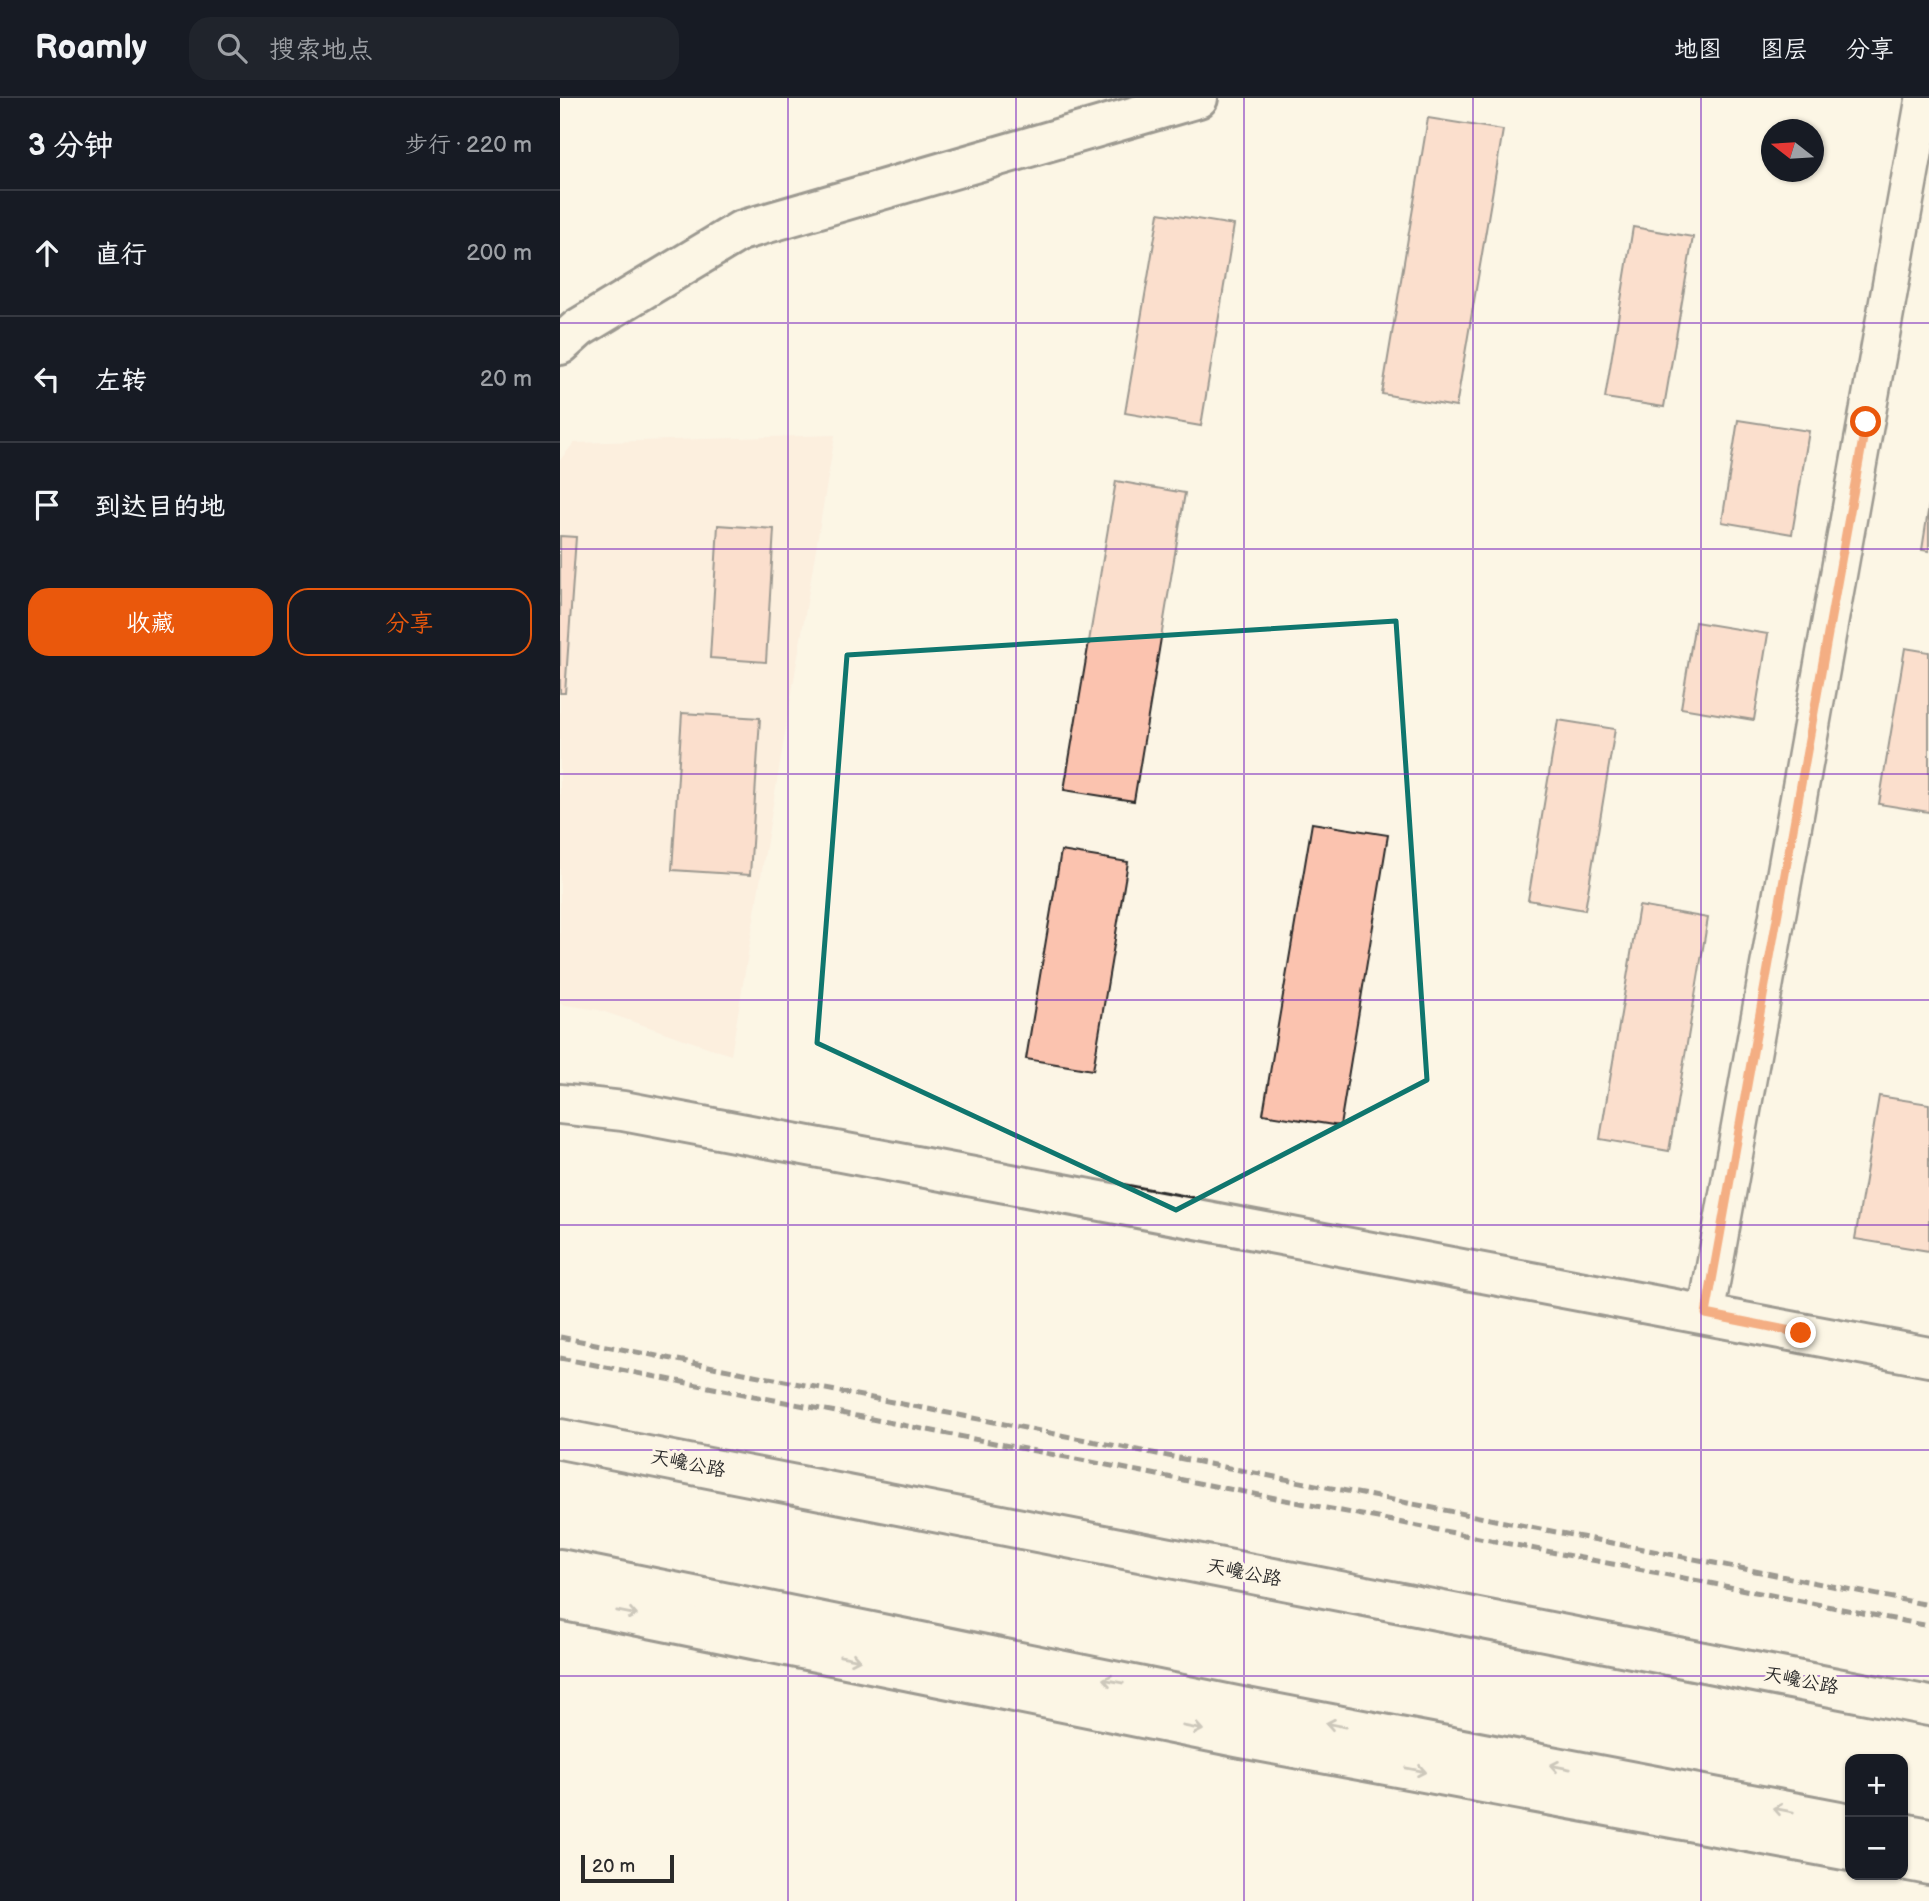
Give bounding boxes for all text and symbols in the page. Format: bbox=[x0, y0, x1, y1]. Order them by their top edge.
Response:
search box bbox=[189, 17, 679, 80]
text: Roamly bbox=[35, 28, 147, 68]
icon: search bbox=[213, 29, 251, 67]
text: 搜索地点 bbox=[269, 35, 373, 66]
text: 地图 bbox=[1674, 35, 1722, 64]
text: 图层 bbox=[1760, 35, 1808, 64]
text: 分享 bbox=[1846, 35, 1894, 64]
north arrow bbox=[1761, 119, 1824, 182]
text: 3 分钟 bbox=[28, 128, 114, 164]
text: 步行 · 220 m bbox=[405, 131, 532, 159]
icon: ahead bbox=[28, 234, 66, 272]
text: 200 m bbox=[466, 239, 532, 267]
text: 直行 bbox=[95, 240, 147, 271]
icon: left bbox=[28, 360, 66, 398]
text: 20 m bbox=[480, 365, 532, 393]
text: 左转 bbox=[95, 366, 147, 397]
route start bbox=[1850, 406, 1881, 437]
icon: arrive bbox=[28, 486, 66, 524]
text: 到达目的地 bbox=[95, 492, 225, 523]
button: 收藏 bbox=[28, 588, 273, 656]
button: 分享 bbox=[287, 588, 532, 656]
route end bbox=[1785, 1317, 1816, 1348]
street label: 天巉公路 bbox=[648, 1445, 728, 1483]
street label: 天巉公路 bbox=[1204, 1554, 1284, 1592]
one-way arrow bbox=[615, 1607, 638, 1621]
one-way arrow bbox=[838, 1652, 861, 1666]
street label: 天巉公路 bbox=[1761, 1662, 1841, 1700]
one-way arrow bbox=[1102, 1673, 1125, 1687]
one-way arrow bbox=[1325, 1718, 1348, 1731]
one-way arrow bbox=[1181, 1721, 1204, 1735]
map controls bbox=[1845, 1754, 1908, 1880]
button: + bbox=[1845, 1754, 1908, 1817]
one-way arrow bbox=[1549, 1760, 1572, 1774]
one-way arrow bbox=[1404, 1764, 1427, 1777]
one-way arrow bbox=[1772, 1803, 1795, 1816]
button: − bbox=[1845, 1817, 1908, 1880]
scale bar bbox=[581, 1852, 674, 1884]
text: 20 m bbox=[592, 1855, 635, 1878]

